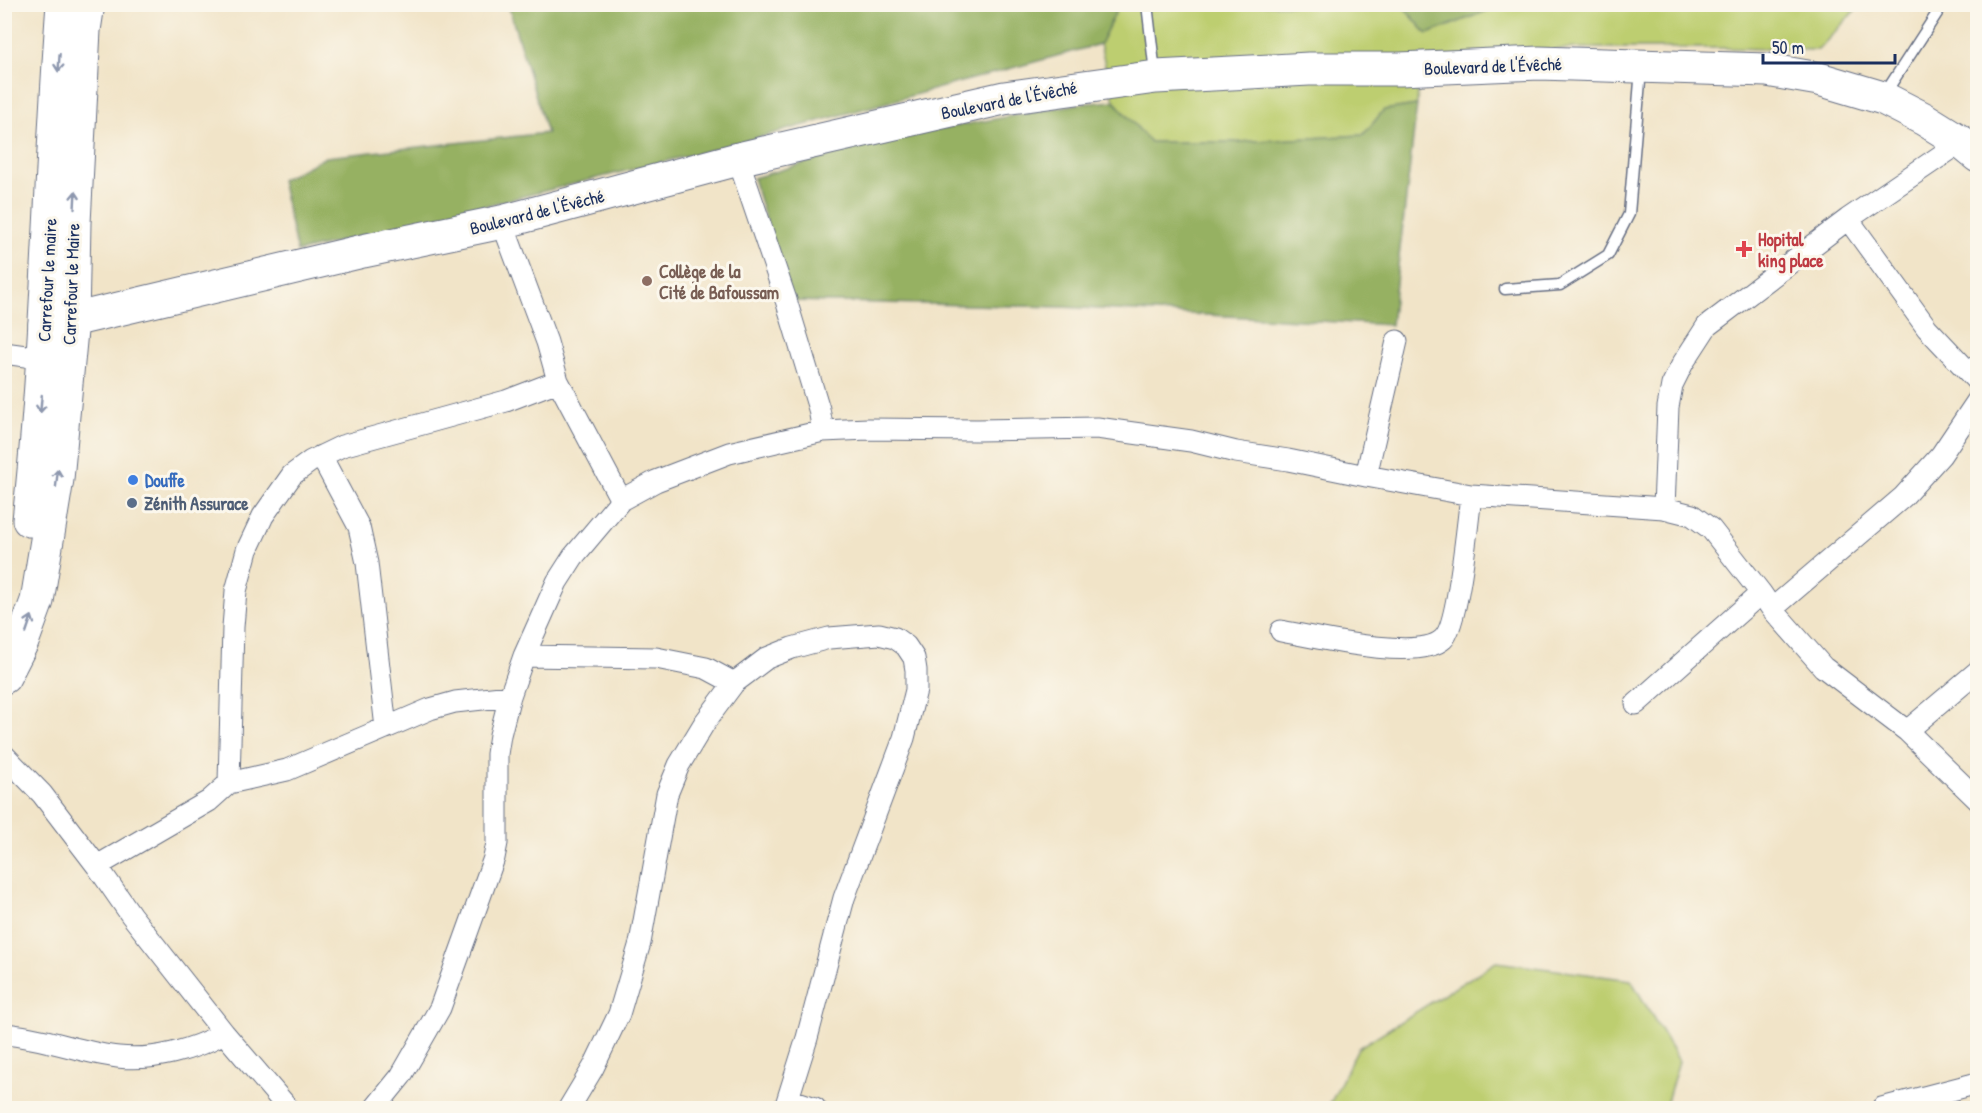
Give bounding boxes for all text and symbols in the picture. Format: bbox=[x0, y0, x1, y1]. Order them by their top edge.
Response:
scale bar bbox=[1763, 27, 1895, 65]
text: 50 m bbox=[1772, 35, 1804, 60]
street label: Boulevard de l'Évêché bbox=[1424, 51, 1562, 81]
one-way arrow bbox=[53, 52, 64, 72]
street label: Boulevard de l'Évêché bbox=[939, 75, 1079, 125]
street label: Boulevard de l'Évêché bbox=[467, 183, 607, 241]
one-way arrow bbox=[69, 191, 80, 211]
street label: Carrefour le maire bbox=[31, 218, 63, 342]
street label: Carrefour le Maire bbox=[56, 223, 86, 345]
place label: Hopital king place bbox=[1758, 227, 1824, 274]
marker: Hopital king place bbox=[1735, 240, 1753, 258]
place label: Collège de la Cité de Bafoussam bbox=[659, 259, 779, 305]
marker: Collège de la Cité de Bafoussam bbox=[640, 274, 654, 288]
one-way arrow bbox=[35, 394, 46, 414]
place label: Douffe bbox=[145, 468, 185, 493]
one-way arrow bbox=[52, 469, 63, 489]
marker: Douffe bbox=[126, 473, 140, 487]
place label: Zénith Assurace bbox=[144, 491, 249, 516]
marker: Zénith Assurace bbox=[125, 496, 139, 510]
one-way arrow bbox=[25, 616, 36, 634]

